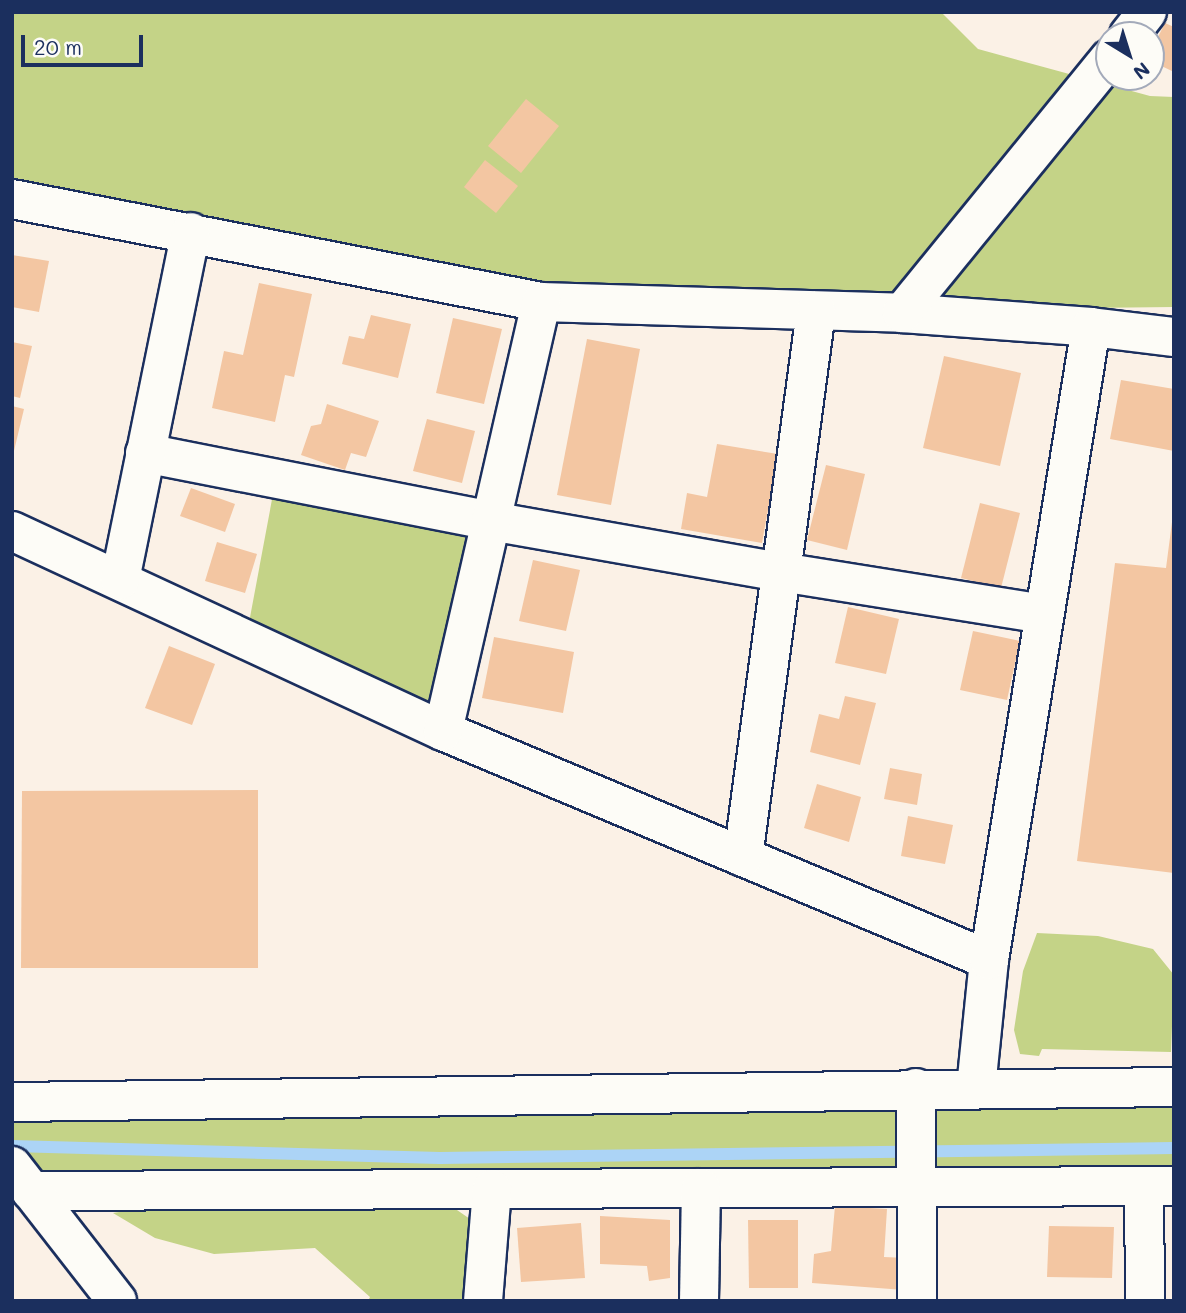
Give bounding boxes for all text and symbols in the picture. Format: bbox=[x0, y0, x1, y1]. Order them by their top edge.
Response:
scale bar bbox=[24, 21, 147, 65]
north arrow bbox=[1095, 21, 1165, 91]
text: 20 m bbox=[34, 33, 82, 60]
text: N bbox=[1129, 57, 1155, 86]

